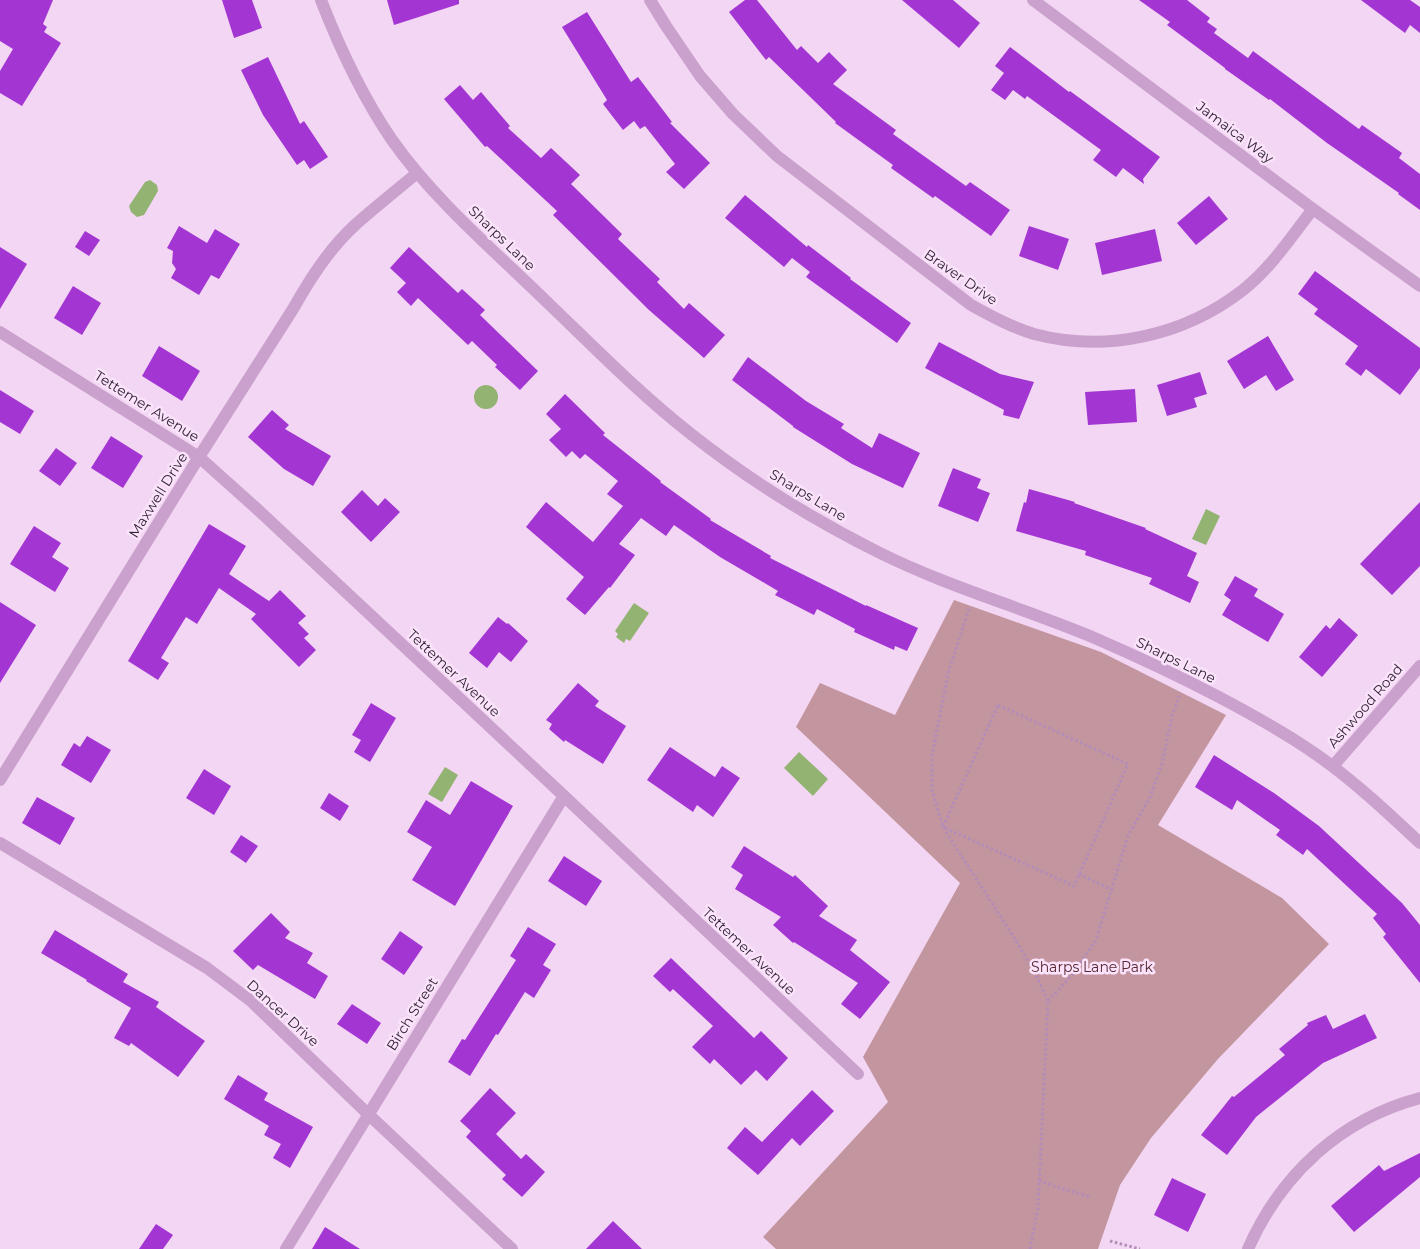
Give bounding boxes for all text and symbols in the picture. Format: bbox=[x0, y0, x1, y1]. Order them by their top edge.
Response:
street label: Jamaica Way bbox=[1192, 96, 1278, 167]
street label: Sharps Lane bbox=[465, 202, 539, 274]
street label: Braver Drive bbox=[921, 245, 1001, 309]
street label: Tettemer Avenue bbox=[91, 366, 203, 446]
street label: Maxwell Drive bbox=[125, 449, 191, 541]
street label: Sharps Lane bbox=[766, 465, 850, 525]
street label: Tettemer Avenue bbox=[404, 625, 504, 721]
street label: Sharps Lane bbox=[1133, 633, 1219, 687]
street label: Ashwood Road bbox=[1324, 660, 1406, 752]
street label: Tettemer Avenue bbox=[699, 903, 799, 999]
park label: Sharps Lane Park bbox=[1031, 958, 1154, 976]
street label: Birch Street bbox=[382, 974, 442, 1054]
street label: Dancer Drive bbox=[243, 976, 323, 1050]

